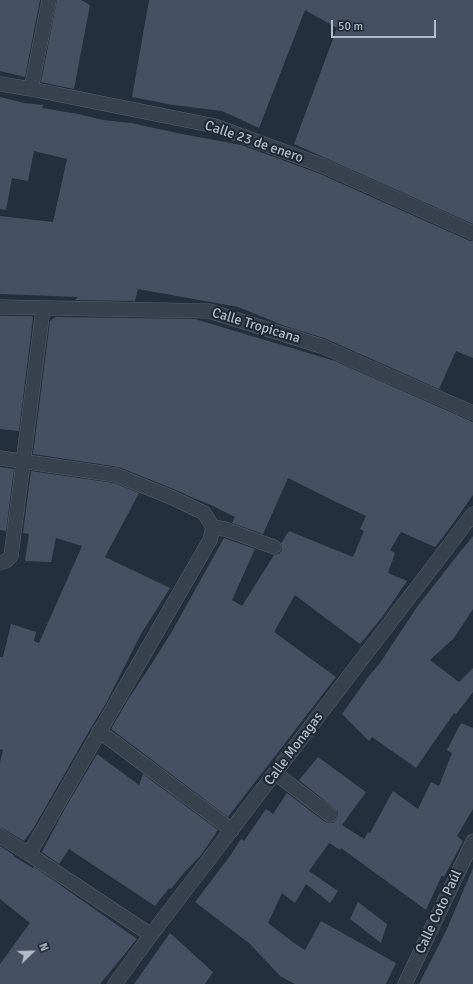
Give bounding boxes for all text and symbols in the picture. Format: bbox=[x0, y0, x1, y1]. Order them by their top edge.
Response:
scale bar bbox=[333, 12, 438, 38]
text: 50 m bbox=[338, 19, 363, 34]
street label: Calle 23 de enero bbox=[203, 117, 305, 167]
street label: Calle Tropicana bbox=[210, 305, 302, 347]
street label: Calle Monagas bbox=[261, 709, 327, 789]
street label: Calle Coto Paúl bbox=[412, 867, 466, 957]
north arrow bbox=[12, 932, 52, 972]
text: N bbox=[36, 941, 51, 953]

